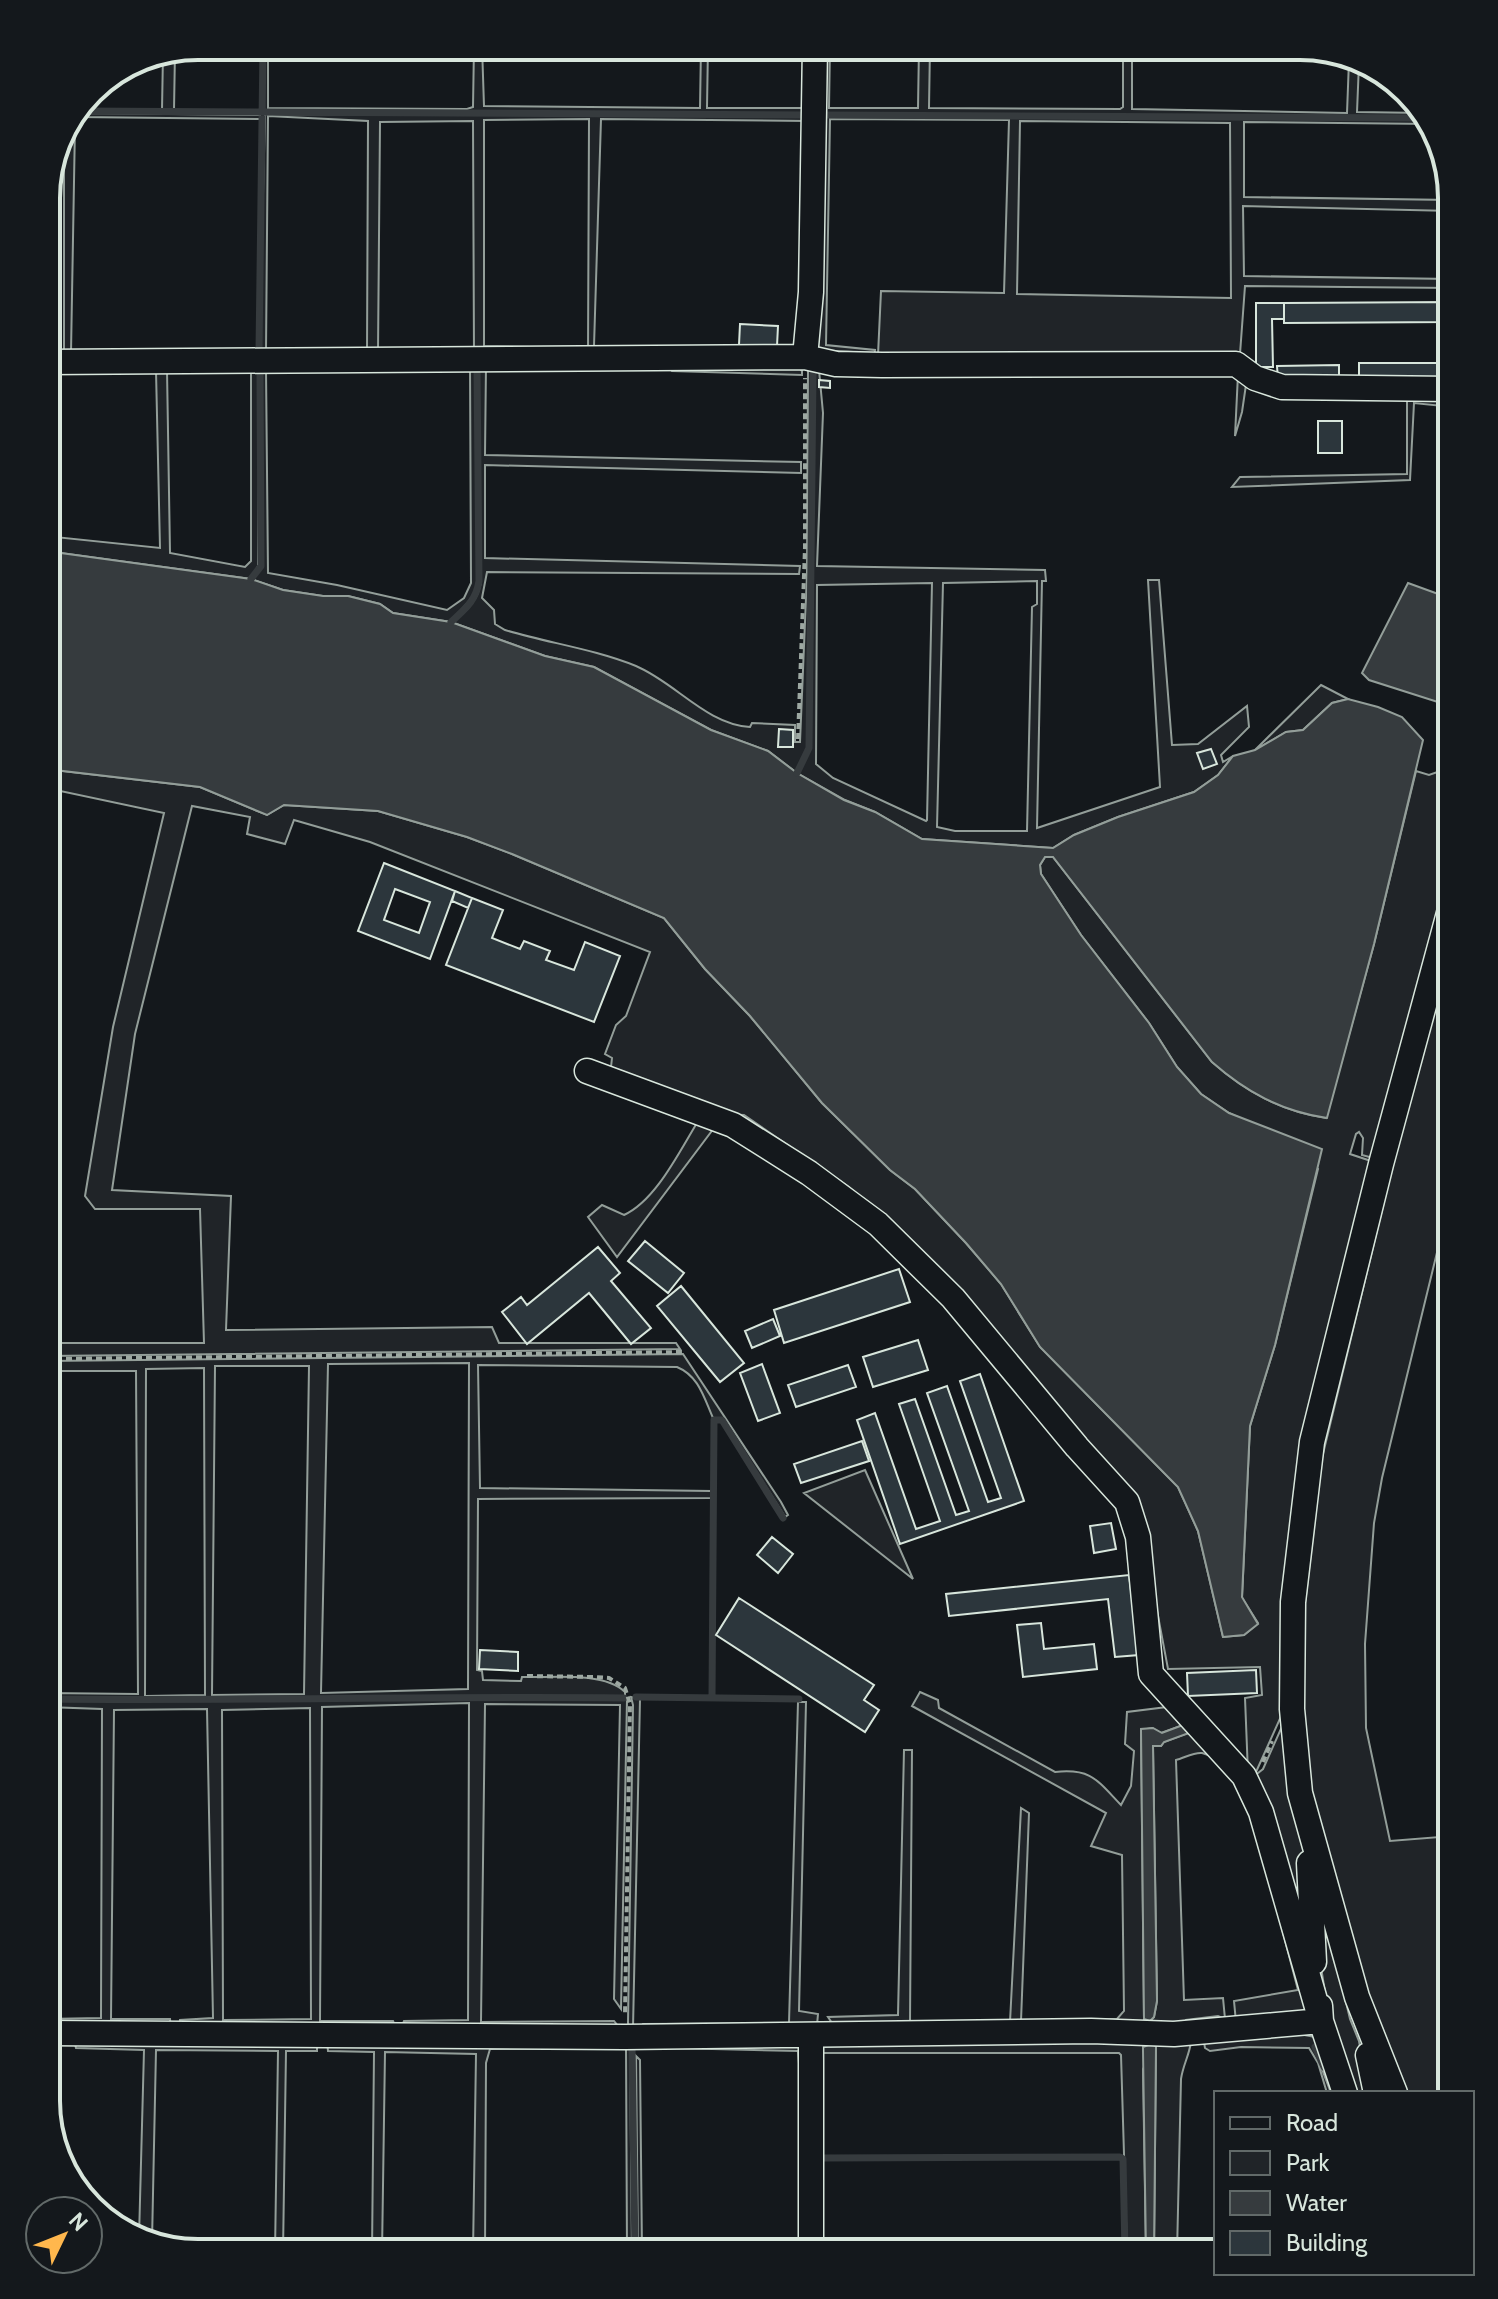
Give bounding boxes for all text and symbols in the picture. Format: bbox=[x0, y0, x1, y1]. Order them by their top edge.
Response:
legend bbox=[1214, 2091, 1474, 2275]
text: Road bbox=[1286, 2108, 1338, 2137]
text: Park bbox=[1286, 2148, 1329, 2177]
text: Water bbox=[1286, 2188, 1347, 2217]
north arrow bbox=[24, 2195, 104, 2275]
text: N bbox=[63, 2207, 93, 2237]
text: Building bbox=[1286, 2228, 1368, 2257]

